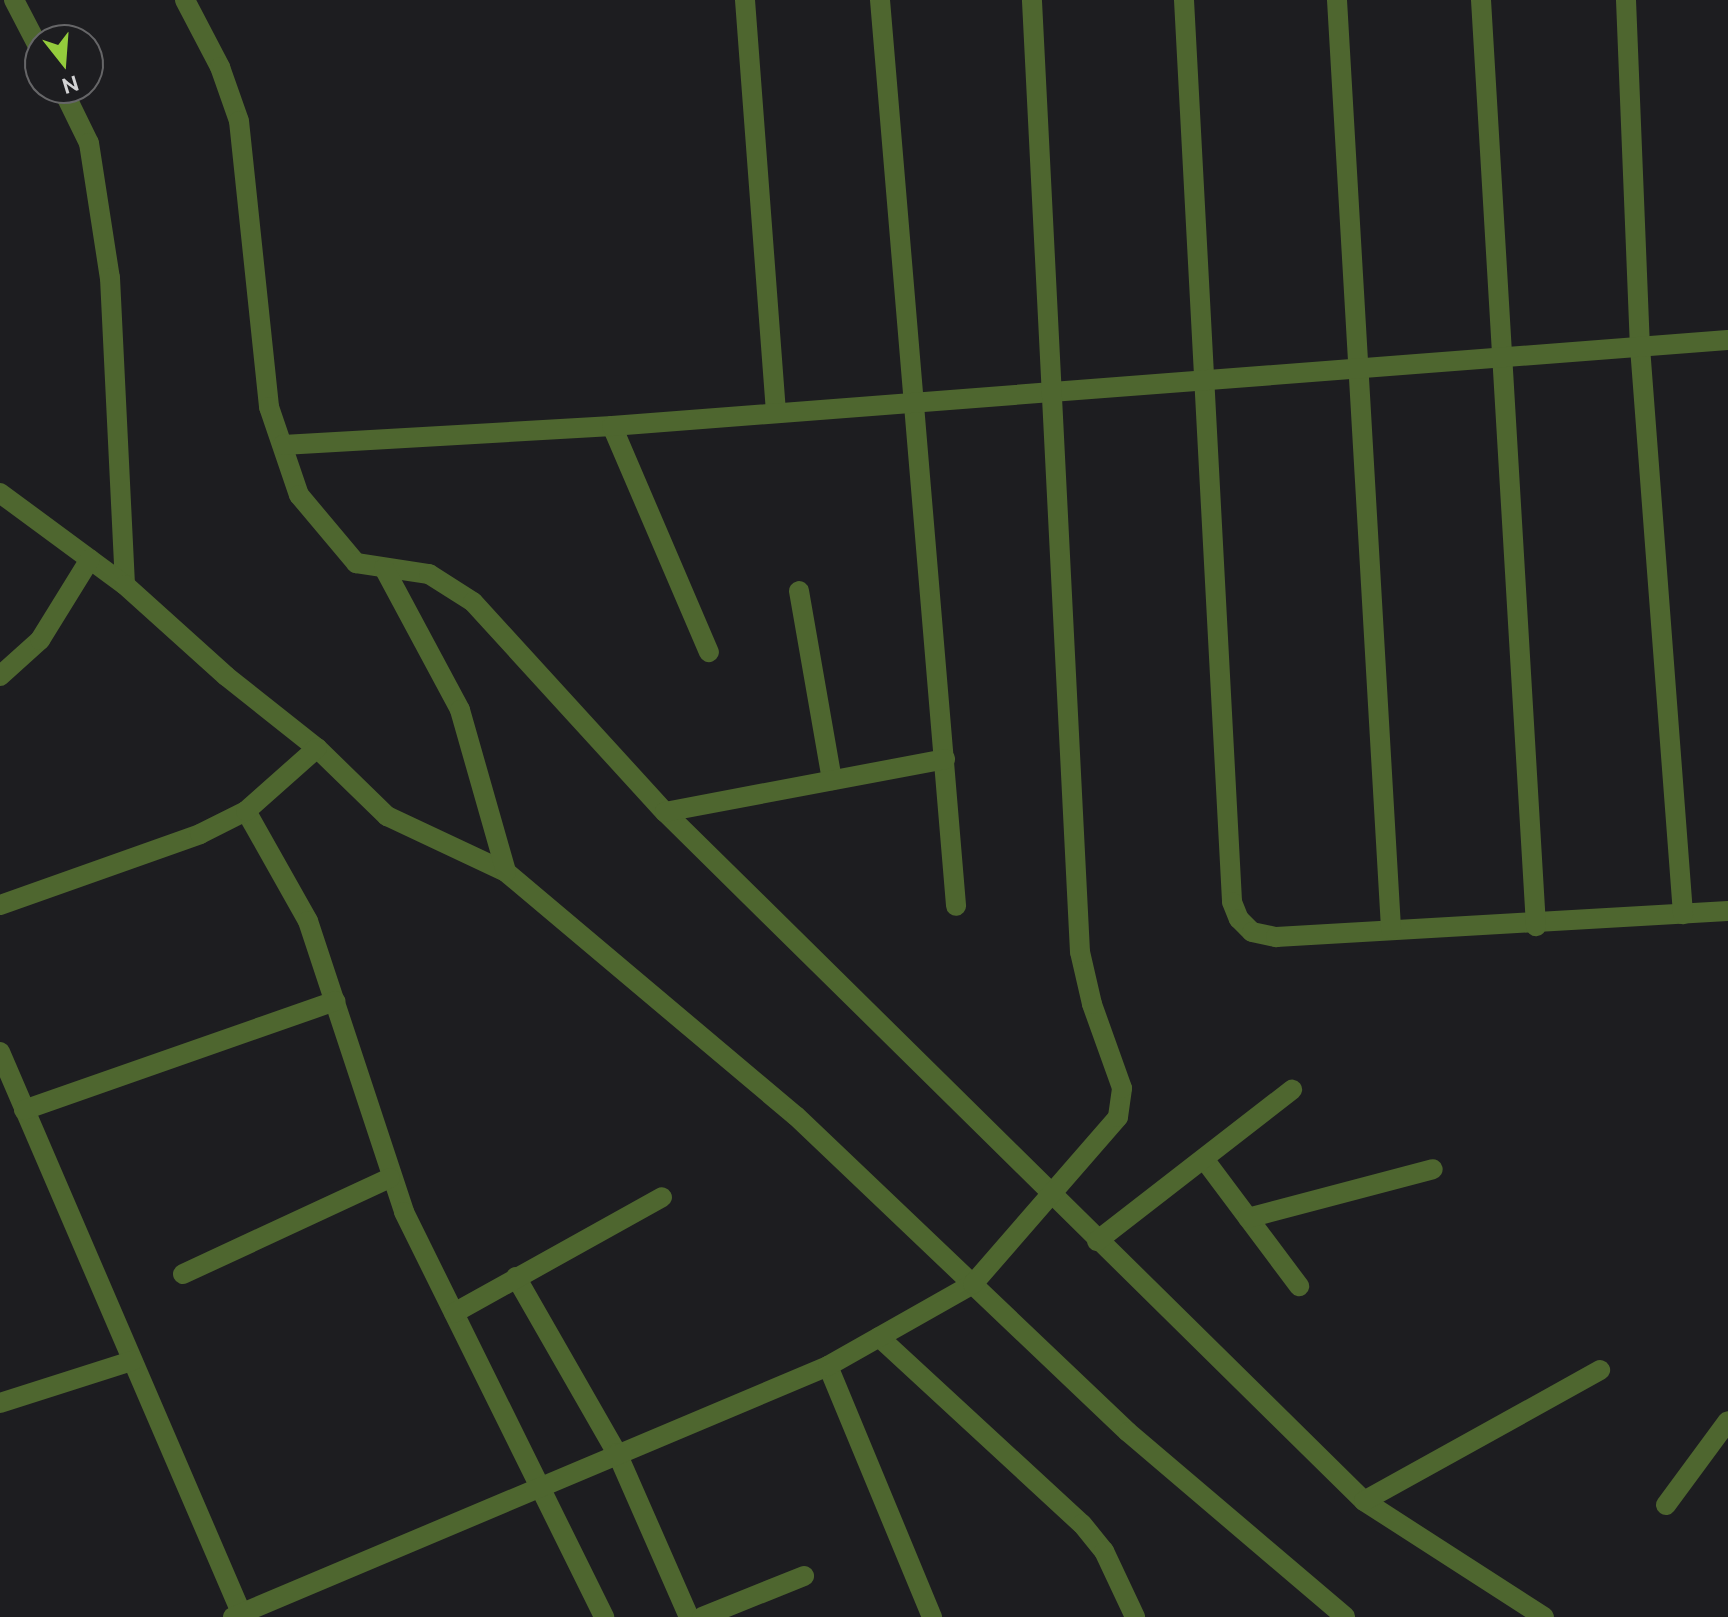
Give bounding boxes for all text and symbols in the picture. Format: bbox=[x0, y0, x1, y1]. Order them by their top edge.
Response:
north arrow bbox=[24, 24, 104, 104]
text: N bbox=[59, 71, 82, 100]

